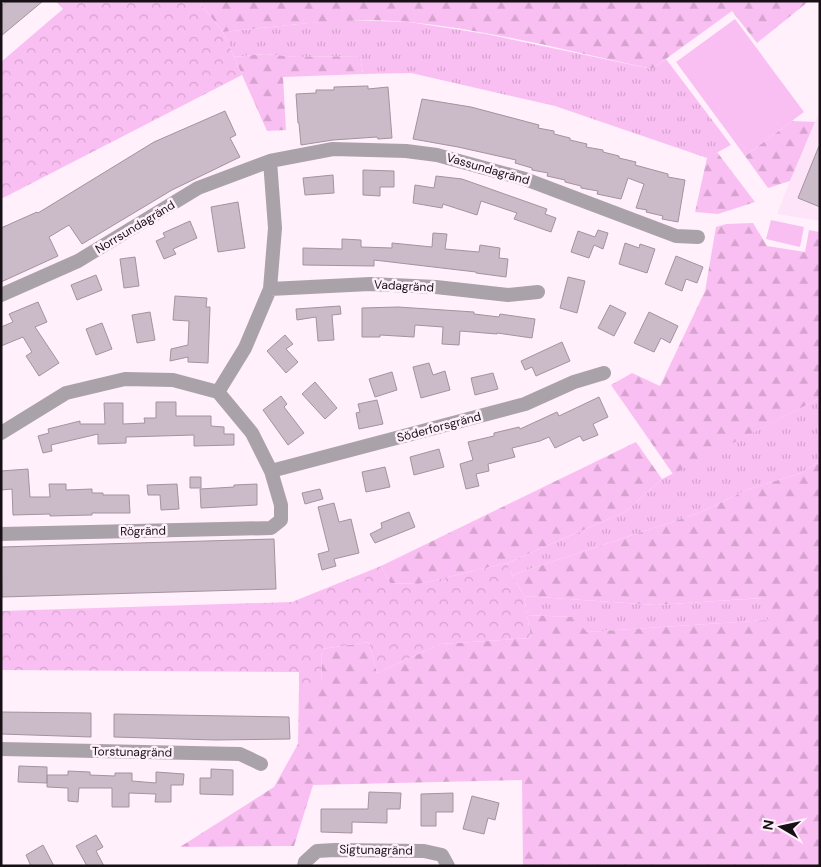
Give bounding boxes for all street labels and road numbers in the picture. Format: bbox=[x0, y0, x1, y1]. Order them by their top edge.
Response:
street label: Vassundagränd bbox=[445, 149, 531, 189]
street label: Norrsundagränd bbox=[92, 197, 178, 257]
street label: Vadagränd bbox=[374, 276, 434, 296]
street label: Söderforsgränd bbox=[395, 408, 483, 446]
street label: Rögränd bbox=[120, 523, 166, 539]
street label: Torstunagränd bbox=[92, 743, 172, 761]
street label: Sigtunagränd bbox=[339, 841, 413, 859]

